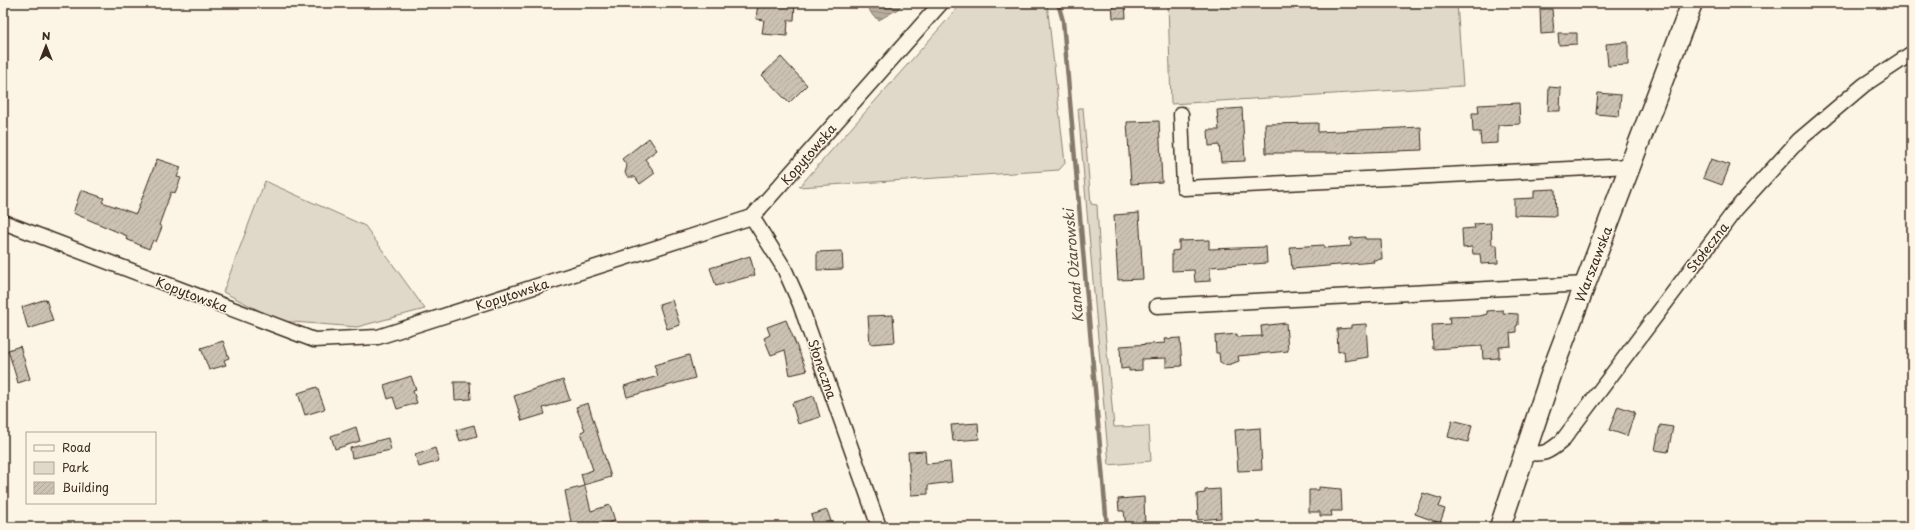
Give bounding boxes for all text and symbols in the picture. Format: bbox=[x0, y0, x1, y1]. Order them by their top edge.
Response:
north arrow bbox=[26, 26, 66, 66]
text: N bbox=[42, 27, 51, 44]
street label: Kopytowska bbox=[776, 118, 841, 189]
water label: Kanał Ożarowski bbox=[1057, 206, 1088, 324]
street label: Stołeczna bbox=[1681, 217, 1733, 276]
street label: Warszawska bbox=[1570, 223, 1616, 305]
street label: Kopytowska bbox=[153, 272, 232, 317]
street label: Kopytowska bbox=[473, 273, 552, 315]
street label: Słoneczna bbox=[804, 337, 842, 402]
legend bbox=[26, 432, 156, 504]
text: Road bbox=[62, 438, 91, 456]
text: Park bbox=[62, 458, 89, 476]
text: Building bbox=[62, 478, 109, 496]

